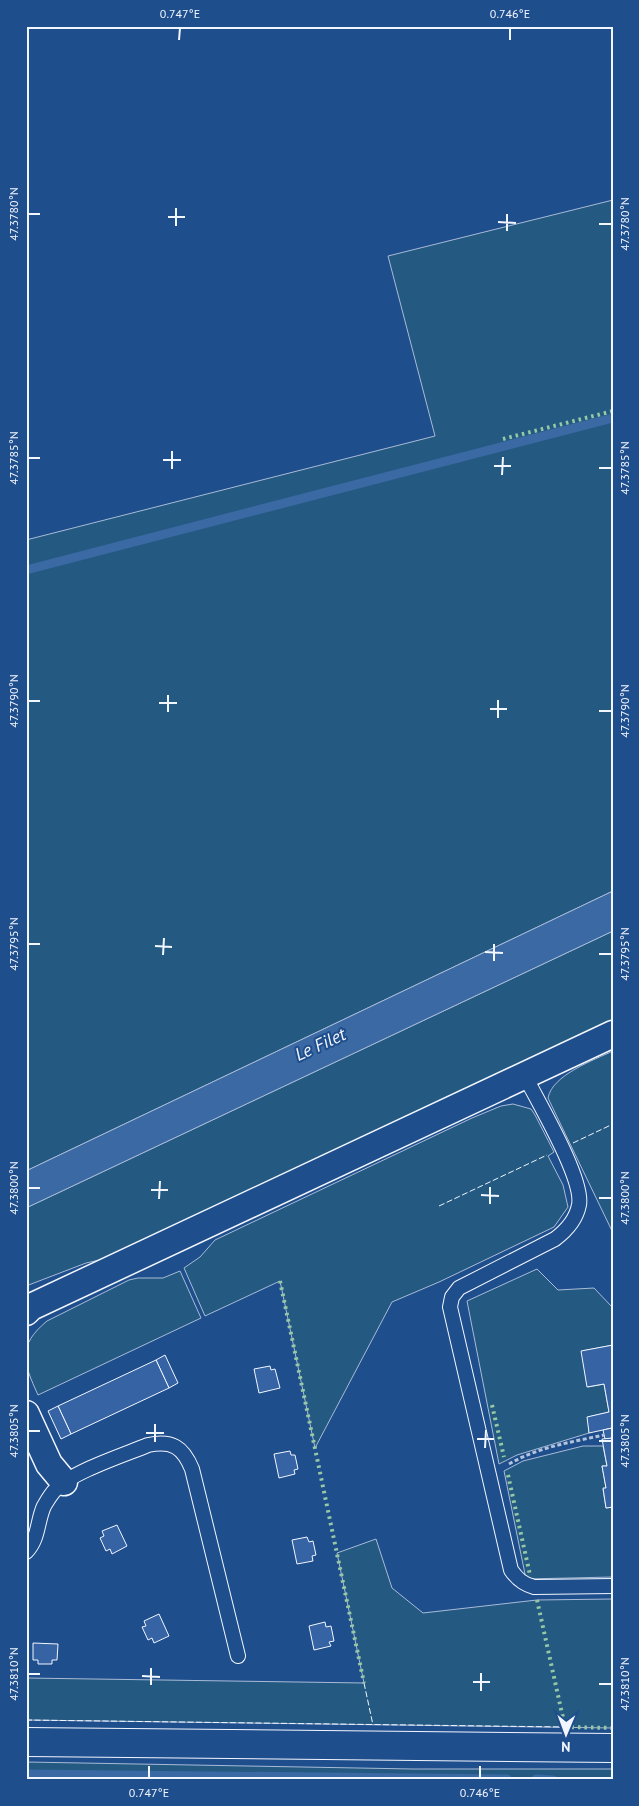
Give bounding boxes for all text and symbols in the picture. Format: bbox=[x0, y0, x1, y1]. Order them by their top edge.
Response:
text: 0.747°E bbox=[160, 6, 200, 21]
text: 0.746°E bbox=[490, 6, 530, 21]
text: 47.3780°N bbox=[6, 187, 21, 241]
text: 47.3780°N bbox=[617, 197, 632, 251]
text: 47.3785°N bbox=[6, 431, 21, 485]
text: 47.3785°N bbox=[617, 441, 632, 495]
text: 47.3790°N bbox=[6, 674, 21, 728]
text: 47.3790°N bbox=[617, 684, 632, 738]
text: 47.3795°N bbox=[6, 917, 21, 971]
text: 47.3795°N bbox=[617, 927, 632, 981]
water label: Le Filet bbox=[291, 1022, 350, 1066]
text: 47.3800°N bbox=[6, 1161, 21, 1215]
text: 47.3800°N bbox=[617, 1171, 632, 1225]
text: 47.3805°N bbox=[6, 1404, 21, 1458]
text: 47.3805°N bbox=[617, 1414, 632, 1468]
text: 47.3810°N bbox=[6, 1647, 21, 1701]
text: 47.3810°N bbox=[617, 1657, 632, 1711]
north arrow bbox=[542, 1708, 592, 1758]
text: N bbox=[561, 1738, 571, 1756]
text: 0.747°E bbox=[129, 1785, 169, 1800]
text: 0.746°E bbox=[460, 1785, 500, 1800]

